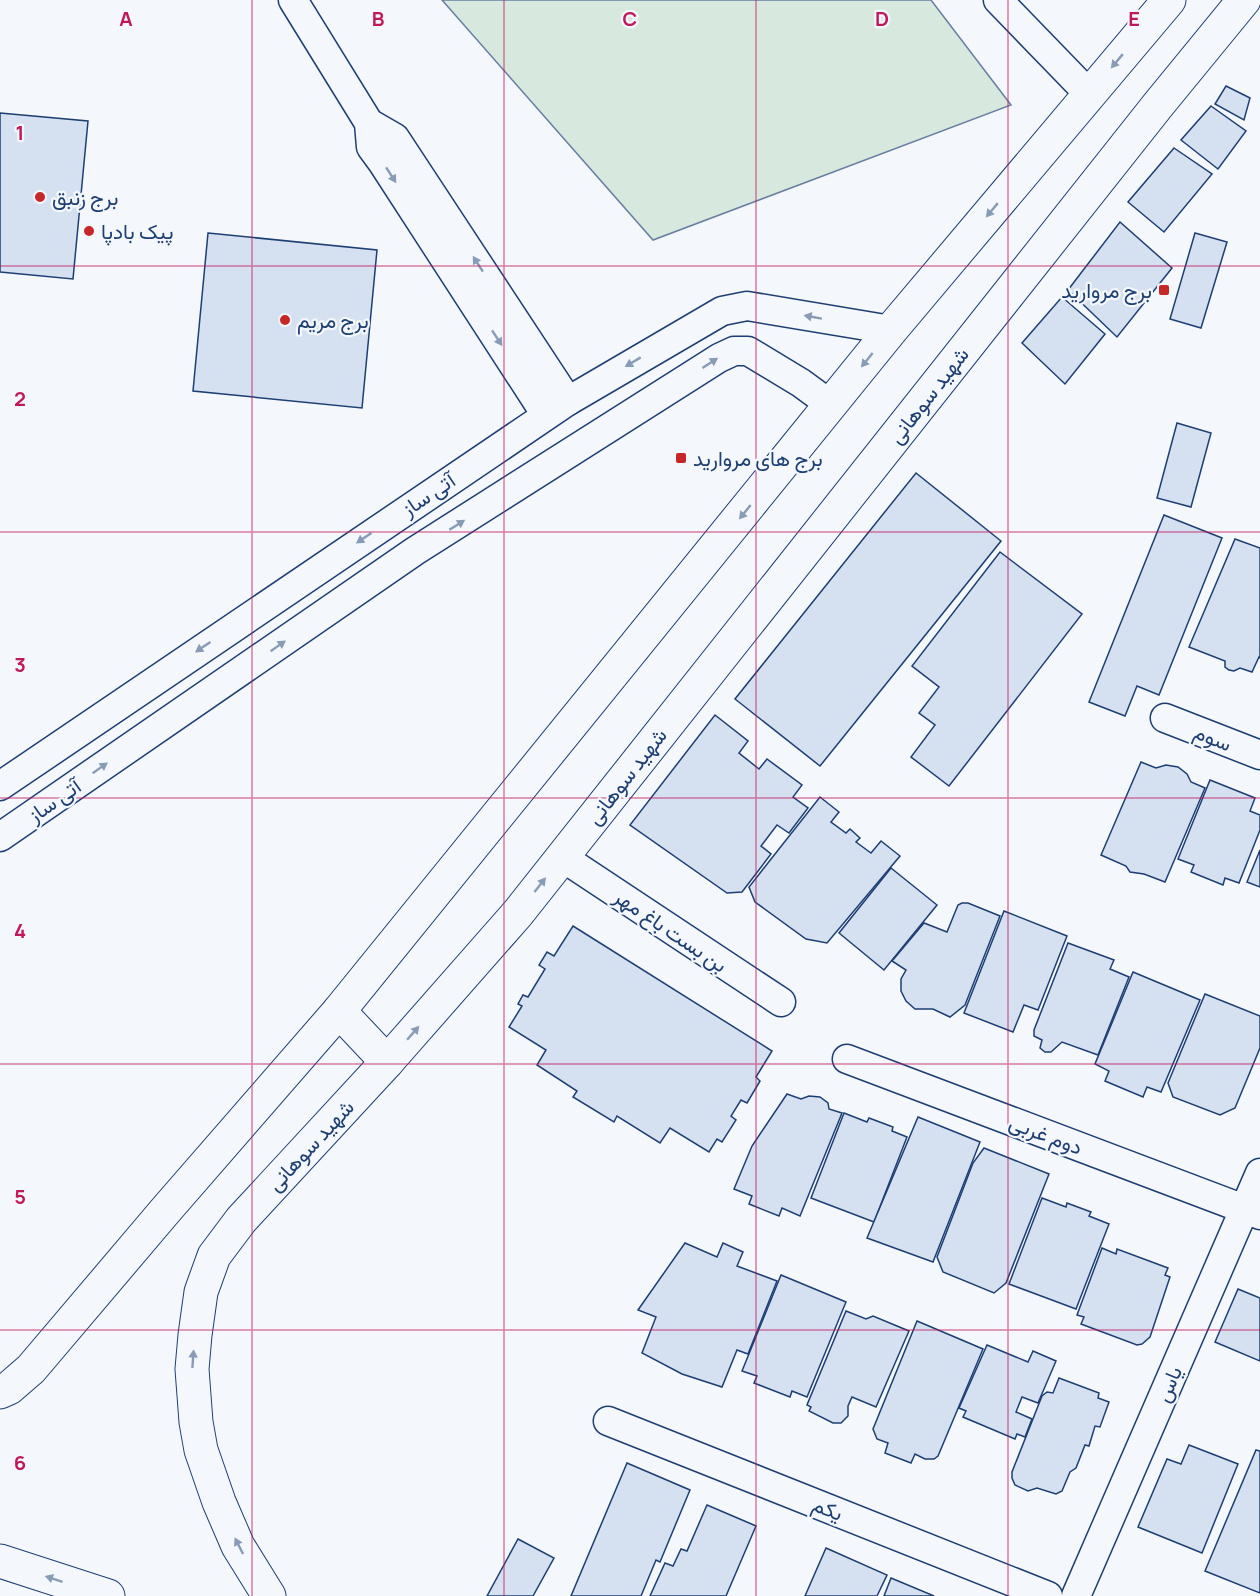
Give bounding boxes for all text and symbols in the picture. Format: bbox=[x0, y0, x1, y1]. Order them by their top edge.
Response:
text: A bbox=[119, 5, 133, 32]
text: B bbox=[372, 5, 385, 32]
text: C bbox=[623, 5, 637, 32]
text: D bbox=[875, 5, 889, 32]
text: E bbox=[1128, 5, 1140, 32]
one-way arrow bbox=[1111, 53, 1124, 68]
text: 1 bbox=[16, 119, 24, 146]
one-way arrow bbox=[385, 166, 396, 183]
place label: برج زنبق bbox=[52, 183, 118, 212]
marker: برج زنبق bbox=[33, 190, 47, 204]
one-way arrow bbox=[985, 202, 998, 218]
place label: پیک بادپا bbox=[101, 217, 174, 246]
marker: پیک بادپا bbox=[82, 224, 96, 238]
one-way arrow bbox=[472, 257, 484, 273]
place label: برج مروارید bbox=[1061, 276, 1152, 305]
marker: برج مروارید bbox=[1157, 283, 1171, 297]
place label: برج مریم bbox=[297, 306, 369, 335]
one-way arrow bbox=[803, 312, 822, 321]
marker: برج مریم bbox=[278, 313, 292, 327]
one-way arrow bbox=[491, 330, 502, 347]
street label: شهید سوهانی bbox=[881, 341, 975, 449]
one-way arrow bbox=[861, 352, 874, 368]
one-way arrow bbox=[625, 357, 641, 368]
one-way arrow bbox=[702, 358, 718, 369]
text: 2 bbox=[14, 385, 26, 412]
place label: برج های مروارید bbox=[693, 444, 823, 473]
marker: برج های مروارید bbox=[674, 451, 688, 465]
street label: آتی ساز bbox=[395, 465, 462, 523]
one-way arrow bbox=[738, 504, 751, 520]
one-way arrow bbox=[448, 519, 465, 530]
one-way arrow bbox=[356, 532, 372, 543]
one-way arrow bbox=[269, 640, 285, 652]
one-way arrow bbox=[195, 641, 211, 652]
text: 3 bbox=[14, 651, 26, 678]
street label: سوم bbox=[1190, 717, 1236, 758]
street label: شهید سوهانی bbox=[579, 722, 673, 830]
one-way arrow bbox=[92, 763, 108, 774]
street label: آتی ساز bbox=[21, 770, 88, 829]
one-way arrow bbox=[533, 877, 546, 893]
street label: بن بست باغ مهر bbox=[608, 881, 733, 979]
text: 4 bbox=[14, 917, 26, 944]
one-way arrow bbox=[406, 1026, 419, 1041]
street label: شهید سوهانی bbox=[260, 1093, 360, 1197]
street label: دوم غربی bbox=[1005, 1107, 1087, 1162]
text: 5 bbox=[14, 1183, 26, 1210]
one-way arrow bbox=[188, 1349, 198, 1368]
street label: یاس bbox=[1148, 1362, 1188, 1406]
text: 6 bbox=[14, 1449, 26, 1476]
street label: یکم bbox=[808, 1489, 847, 1528]
one-way arrow bbox=[234, 1537, 244, 1554]
one-way arrow bbox=[45, 1573, 63, 1583]

